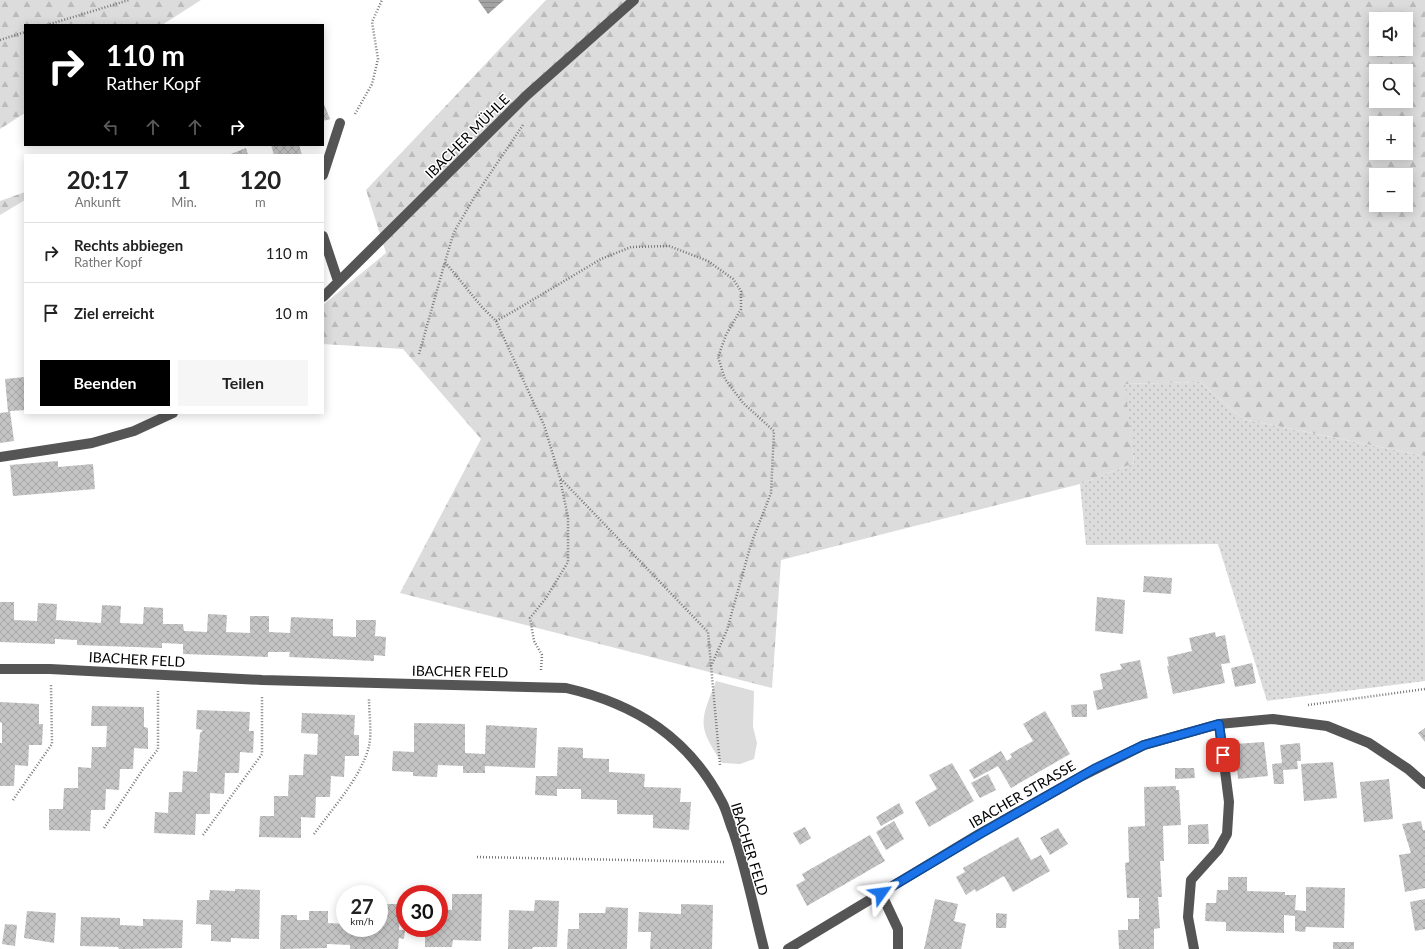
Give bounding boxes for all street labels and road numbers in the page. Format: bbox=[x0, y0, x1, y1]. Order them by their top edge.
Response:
street label: IBACHER MÜHLE bbox=[421, 90, 513, 182]
street label: IBACHER FELD bbox=[88, 648, 186, 670]
street label: IBACHER FELD bbox=[412, 662, 508, 680]
street label: IBACHER STRASSE bbox=[966, 757, 1078, 831]
street label: IBACHER FELD bbox=[728, 800, 772, 898]

